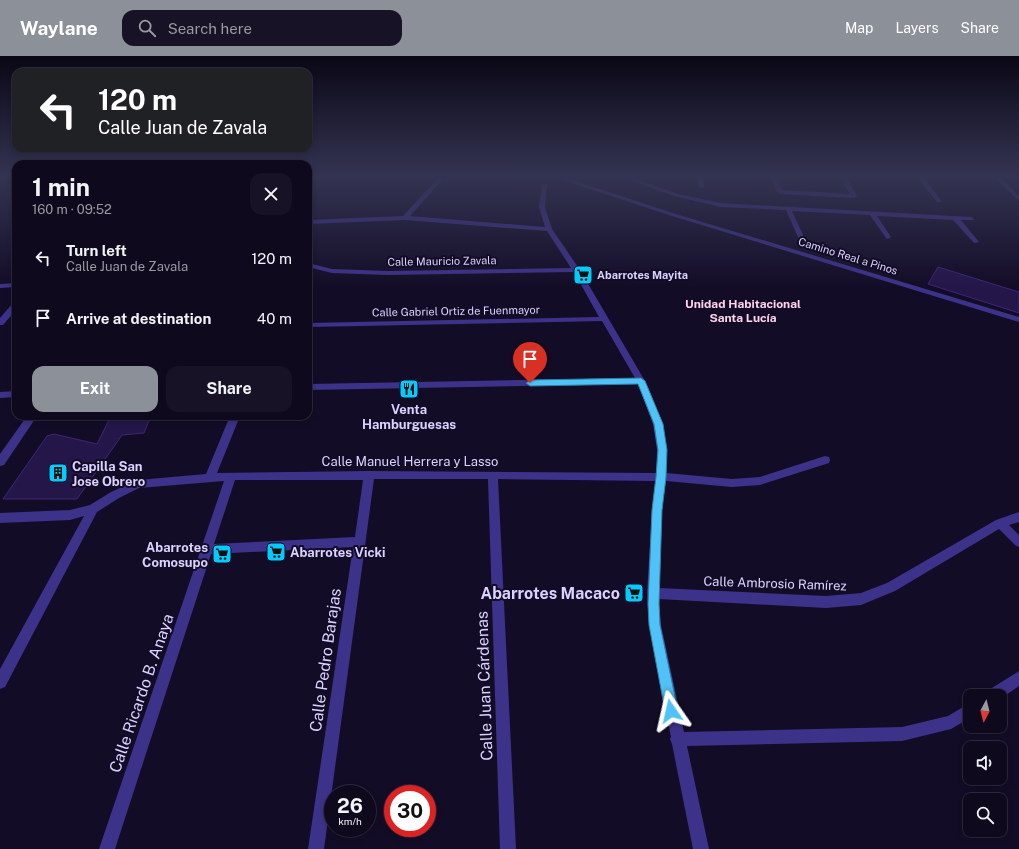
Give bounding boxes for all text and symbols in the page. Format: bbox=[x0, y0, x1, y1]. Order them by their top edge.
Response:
search box bbox=[122, 10, 402, 46]
text: Waylane bbox=[20, 17, 98, 39]
icon: search bbox=[136, 17, 158, 39]
text: Search here bbox=[168, 20, 252, 37]
text: Map bbox=[845, 20, 873, 36]
text: Layers bbox=[895, 20, 939, 36]
text: Share bbox=[961, 20, 999, 36]
text: 120 m bbox=[98, 83, 177, 116]
icon: left bbox=[32, 84, 84, 136]
text: Calle Juan de Zavala bbox=[98, 117, 267, 138]
text: 1 min bbox=[32, 173, 90, 201]
button: close bbox=[250, 173, 292, 215]
text: 160 m · 09:52 bbox=[32, 202, 112, 217]
street label: Camino Real a Pinos bbox=[797, 235, 900, 277]
text: Turn left bbox=[66, 242, 127, 259]
icon: left bbox=[32, 247, 54, 269]
text: 120 m bbox=[251, 250, 292, 267]
street label: Calle Mauricio Zavala bbox=[387, 254, 497, 268]
text: Calle Juan de Zavala bbox=[66, 259, 188, 274]
supermarket icon: Abarrotes Mayita bbox=[572, 264, 594, 286]
place label: Abarrotes Mayita bbox=[597, 269, 688, 281]
district label: Unidad Habitacional Santa Lucía bbox=[685, 297, 801, 325]
street label: Calle Gabriel Ortiz de Fuenmayor bbox=[372, 304, 540, 318]
icon: arrive bbox=[32, 307, 54, 329]
text: Arrive at destination bbox=[66, 310, 211, 327]
text: 40 m bbox=[257, 310, 292, 327]
pin bbox=[513, 342, 547, 383]
icon: arrive bbox=[519, 348, 541, 370]
button: Exit bbox=[32, 366, 158, 412]
button: Share bbox=[166, 366, 292, 412]
restaurant icon: Venta Hamburguesas bbox=[398, 378, 420, 400]
place label: Venta Hamburguesas bbox=[362, 402, 456, 432]
street label: Calle Manuel Herrera y Lasso bbox=[322, 454, 498, 469]
place label: Capilla San Jose Obrero bbox=[72, 459, 145, 489]
building icon: Capilla San Jose Obrero bbox=[47, 462, 69, 484]
place label: Abarrotes Comosupo bbox=[142, 540, 208, 570]
supermarket icon: Abarrotes Vicki bbox=[265, 541, 287, 563]
supermarket icon: Abarrotes Comosupo bbox=[211, 543, 233, 565]
place label: Abarrotes Vicki bbox=[290, 545, 386, 560]
street label: Calle Ambrosio Ramírez bbox=[703, 574, 847, 593]
supermarket icon: Abarrotes Macaco bbox=[623, 582, 645, 604]
place label: Abarrotes Macaco bbox=[481, 584, 620, 603]
street label: Calle Pedro Barajas bbox=[306, 587, 345, 733]
street label: Calle Ricardo B. Anaya bbox=[105, 611, 178, 775]
street label: Calle Juan Cárdenas bbox=[472, 611, 497, 761]
north arrow bbox=[963, 689, 1007, 733]
map controls bbox=[963, 689, 1007, 837]
position arrow bbox=[650, 690, 692, 732]
button: sound bbox=[963, 741, 1007, 785]
speed limit sign: 30 bbox=[384, 785, 436, 837]
button: search bbox=[963, 793, 1007, 837]
text: 26 bbox=[337, 794, 363, 818]
text: km/h bbox=[338, 815, 362, 827]

